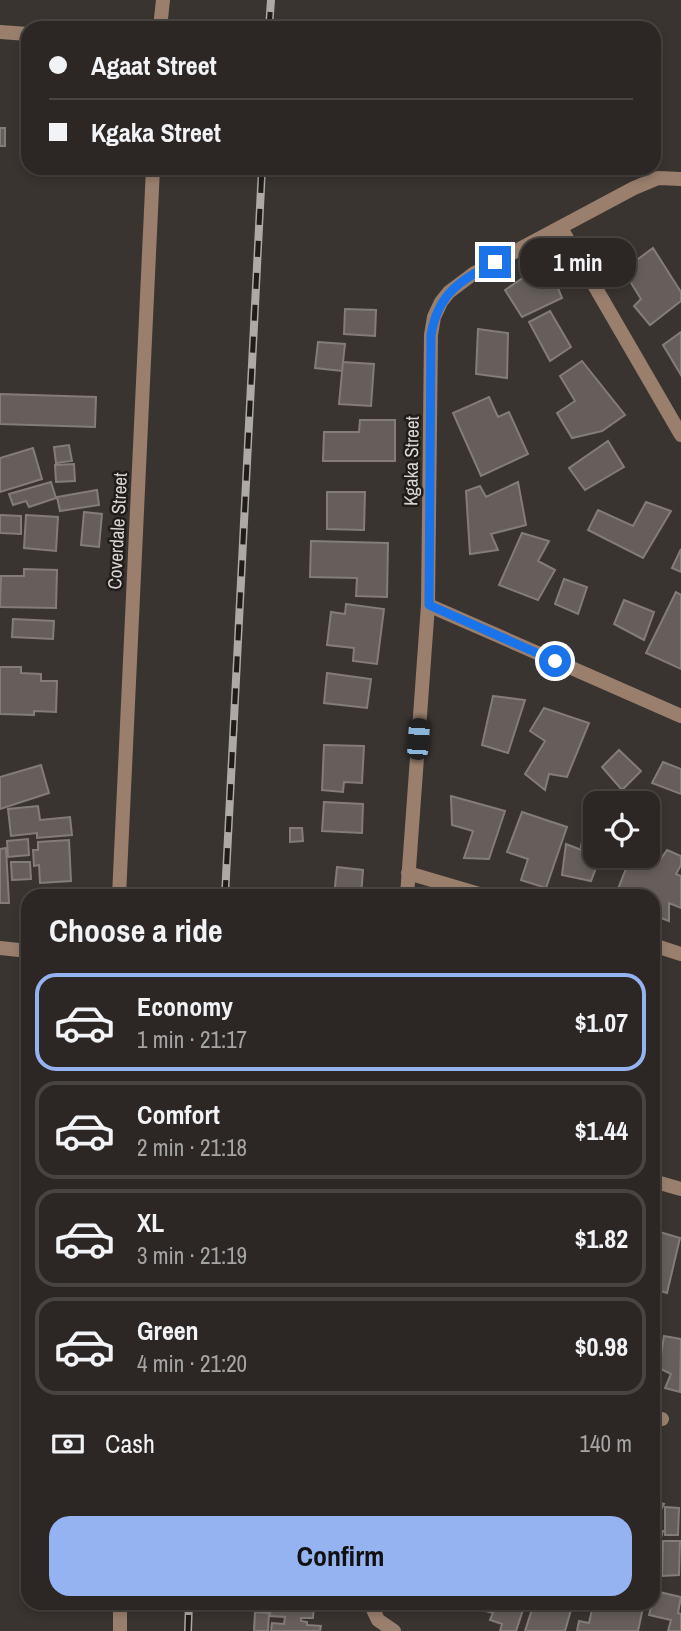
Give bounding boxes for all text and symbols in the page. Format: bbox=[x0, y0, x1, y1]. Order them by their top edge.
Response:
text: Agaat Street bbox=[91, 48, 217, 83]
text: Kgaka Street bbox=[91, 115, 221, 150]
callout: 1 min bbox=[520, 238, 635, 286]
route end bbox=[479, 246, 511, 278]
text: 1 min bbox=[553, 247, 603, 278]
street label: Kgaka Street bbox=[397, 415, 425, 506]
street label: Coverdale Street bbox=[101, 471, 133, 590]
route start bbox=[539, 645, 571, 677]
car bbox=[407, 717, 430, 761]
map controls bbox=[583, 791, 660, 868]
button: locate bbox=[583, 791, 660, 868]
text: Choose a ride bbox=[49, 909, 223, 952]
text: Economy bbox=[137, 989, 233, 1024]
icon: car bbox=[53, 991, 116, 1054]
text: $1.07 bbox=[575, 1005, 628, 1040]
text: 1 min · 21:17 bbox=[137, 1024, 247, 1055]
text: Comfort bbox=[137, 1097, 220, 1132]
icon: car bbox=[53, 1099, 116, 1162]
text: $1.44 bbox=[575, 1113, 628, 1148]
text: 2 min · 21:18 bbox=[137, 1132, 247, 1163]
text: XL bbox=[137, 1205, 164, 1240]
icon: car bbox=[53, 1207, 116, 1270]
text: $1.82 bbox=[575, 1221, 628, 1256]
text: 3 min · 21:19 bbox=[137, 1240, 247, 1271]
text: Green bbox=[137, 1313, 199, 1348]
icon: car bbox=[53, 1315, 116, 1378]
text: $0.98 bbox=[575, 1329, 628, 1364]
text: 4 min · 21:20 bbox=[137, 1348, 247, 1379]
icon: cash bbox=[49, 1425, 87, 1463]
text: Cash bbox=[105, 1426, 155, 1461]
text: 140 m bbox=[580, 1428, 632, 1459]
button: Confirm bbox=[49, 1516, 632, 1596]

